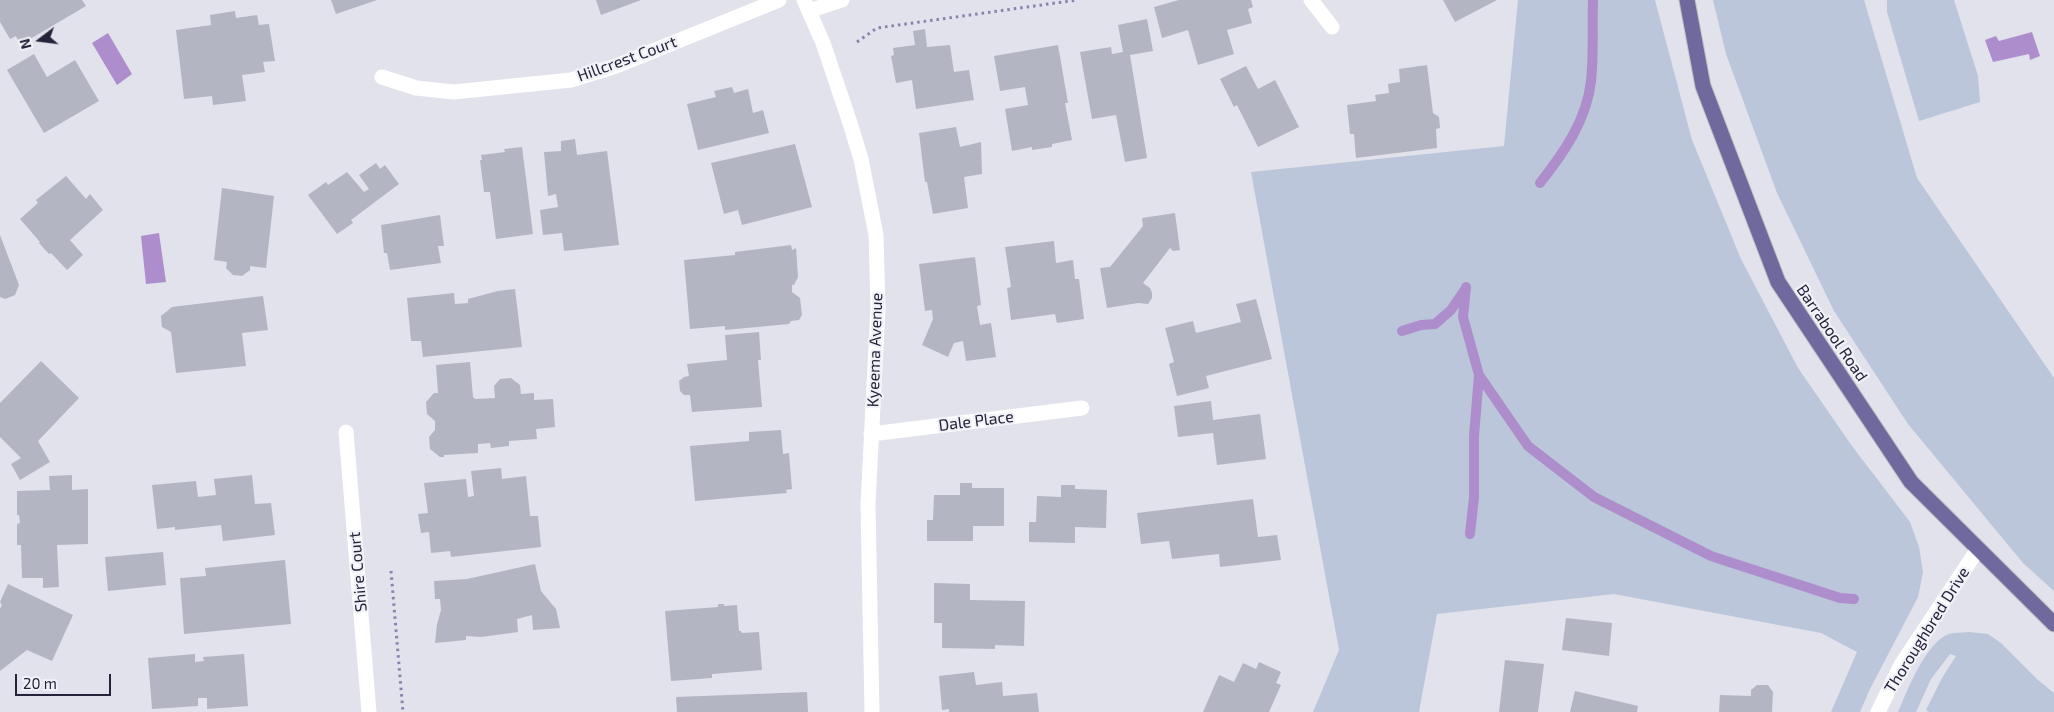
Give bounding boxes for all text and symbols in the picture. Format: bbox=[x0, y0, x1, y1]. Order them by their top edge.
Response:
north arrow bbox=[15, 15, 65, 65]
street label: Hillcrest Court bbox=[575, 32, 679, 86]
text: N bbox=[16, 37, 35, 51]
street label: Barrabool Road bbox=[1793, 281, 1871, 385]
street label: Kyeema Avenue bbox=[863, 292, 887, 408]
street label: Dale Place bbox=[937, 407, 1015, 435]
street label: Shire Court bbox=[345, 531, 371, 613]
street label: Thoroughbred Drive bbox=[1880, 563, 1974, 697]
scale bar bbox=[18, 664, 114, 696]
text: 20 m bbox=[23, 674, 57, 692]

